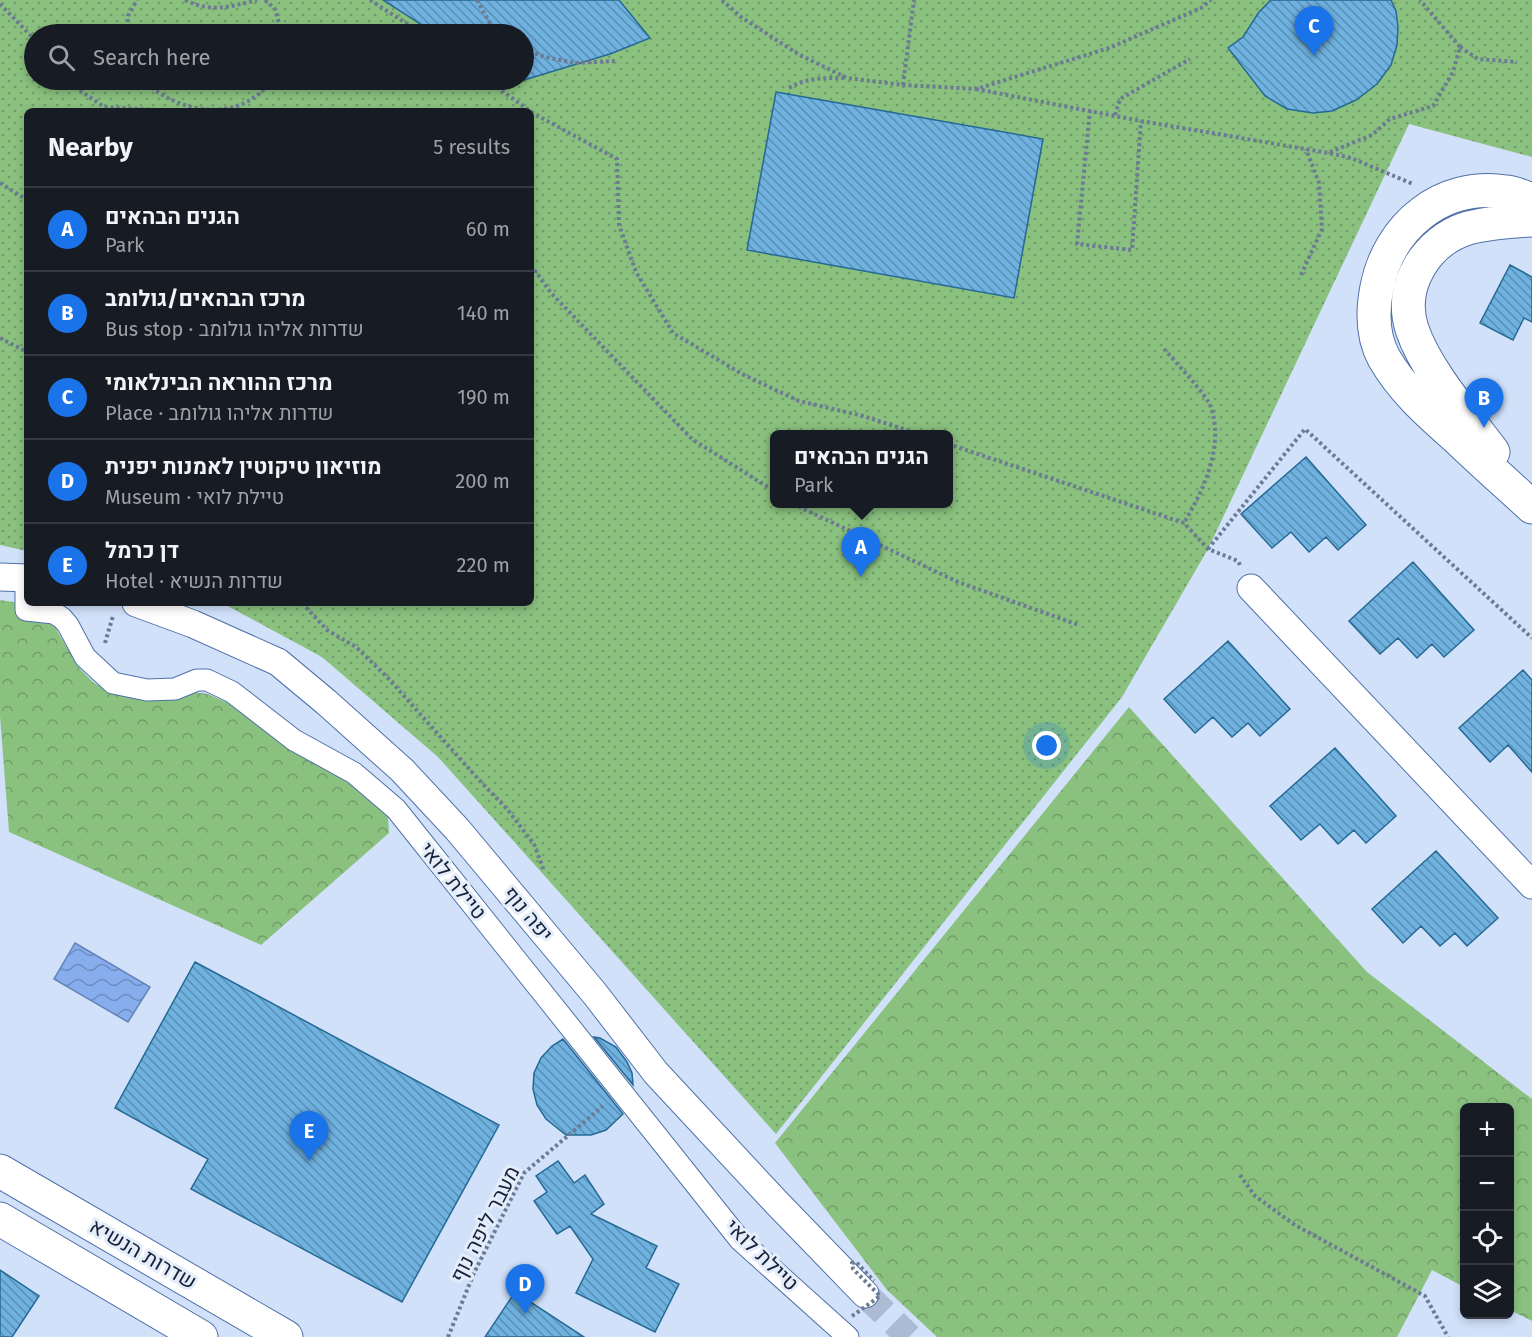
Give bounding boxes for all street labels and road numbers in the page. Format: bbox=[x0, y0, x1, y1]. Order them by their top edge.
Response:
street label: טיילת לואי bbox=[414, 837, 492, 925]
street label: יפה נוף bbox=[498, 881, 558, 947]
street label: מעבר ליפה נוף bbox=[445, 1162, 525, 1286]
street label: שדרות הנשיא bbox=[85, 1213, 201, 1295]
street label: טיילת לואי bbox=[720, 1214, 804, 1296]

